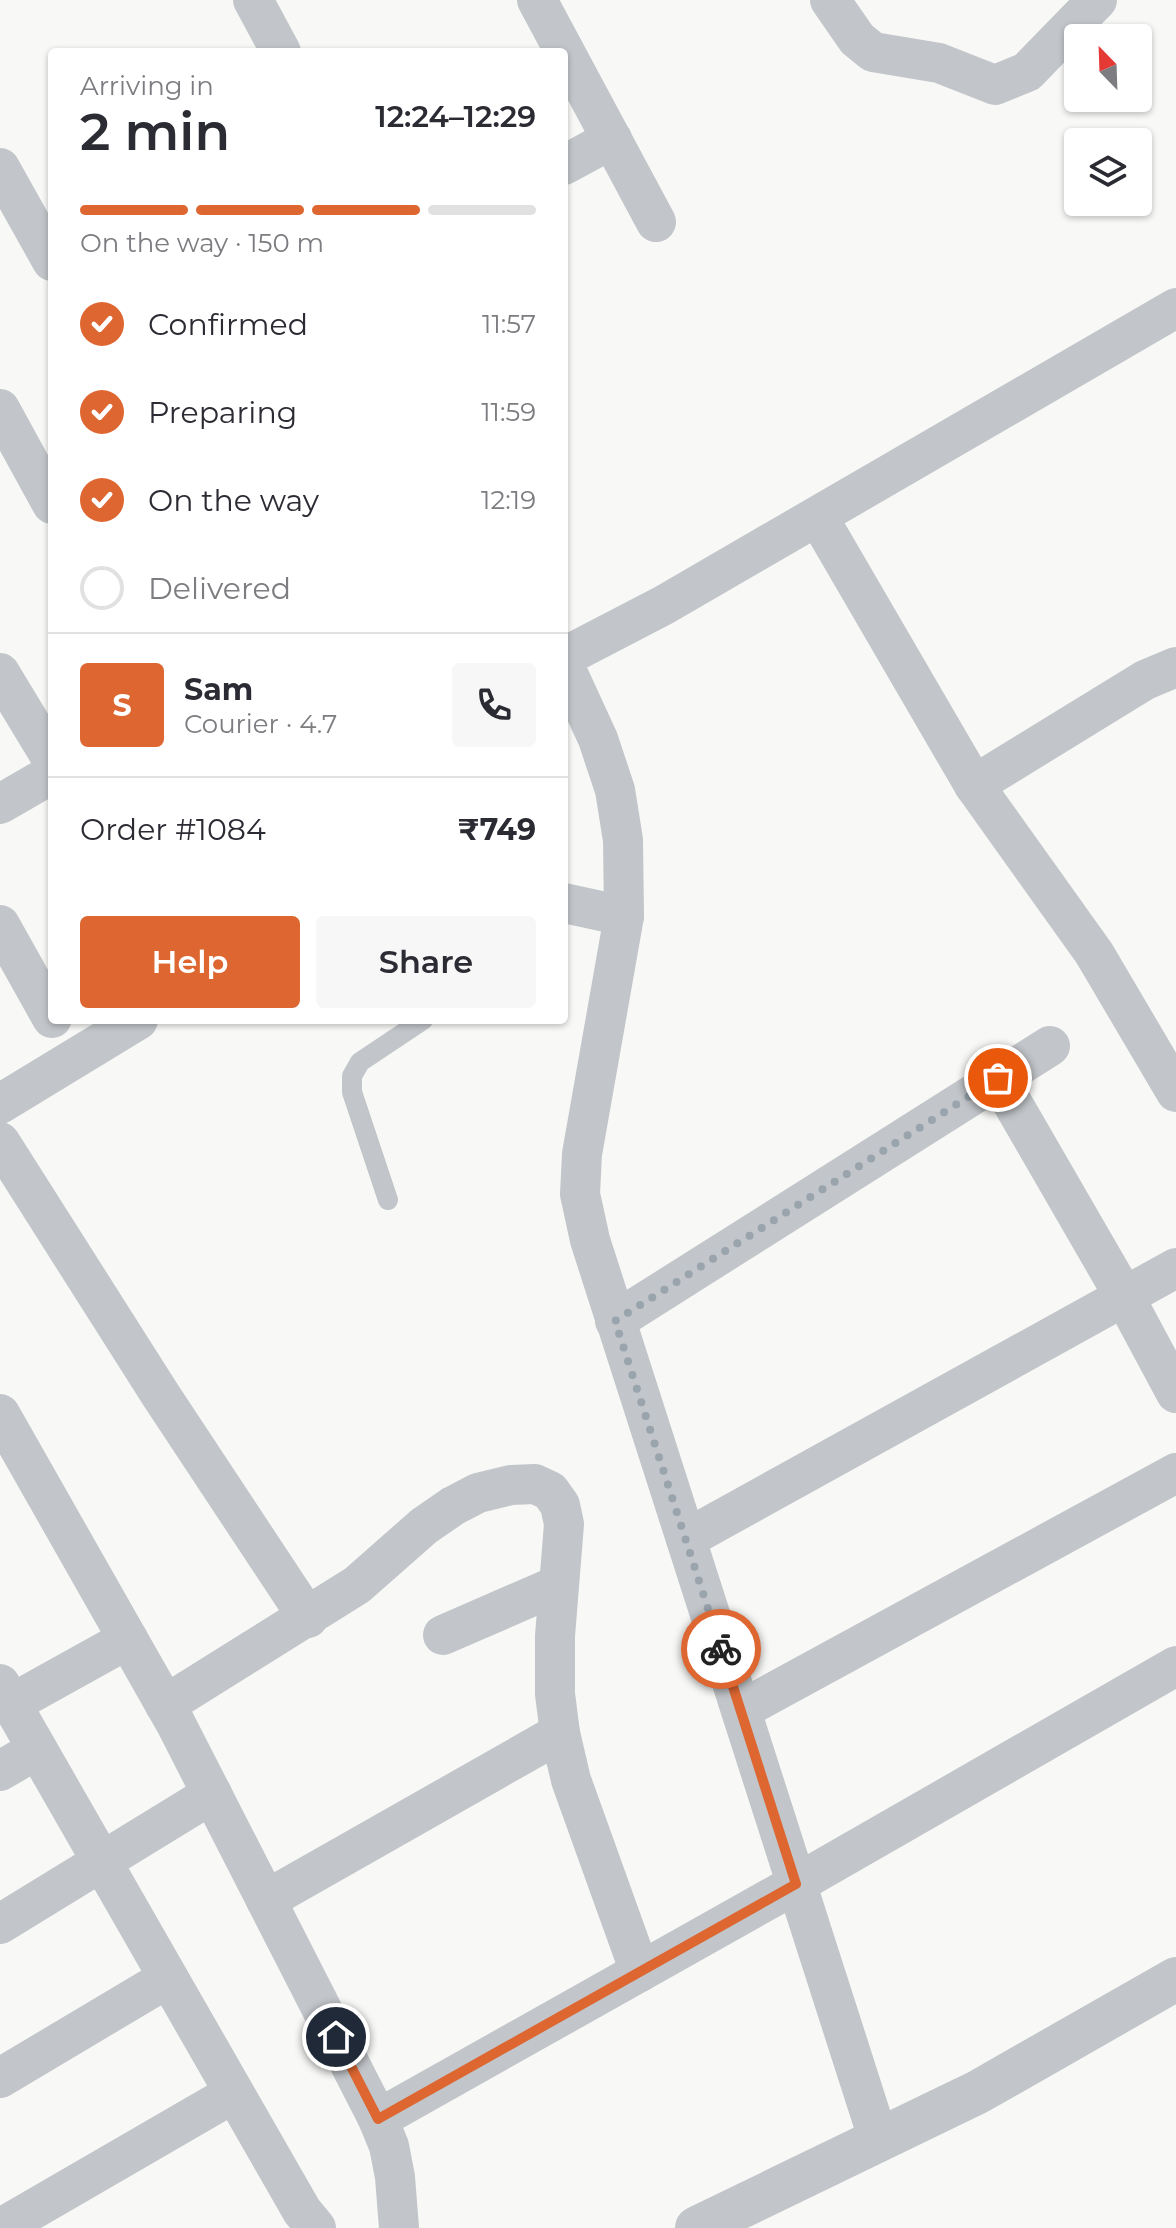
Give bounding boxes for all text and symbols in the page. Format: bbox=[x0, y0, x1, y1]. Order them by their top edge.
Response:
north arrow bbox=[1064, 24, 1152, 112]
map controls bbox=[1064, 24, 1152, 216]
text: Arriving in bbox=[80, 70, 214, 102]
text: 12:24–12:29 bbox=[375, 98, 536, 135]
text: 2 min bbox=[80, 100, 230, 163]
button: layers bbox=[1064, 128, 1152, 216]
text: On the way · 150 m bbox=[80, 227, 324, 259]
icon: check bbox=[80, 302, 124, 346]
text: Confirmed bbox=[148, 306, 308, 343]
text: 11:57 bbox=[482, 308, 536, 340]
icon: check bbox=[80, 390, 124, 434]
text: Preparing bbox=[148, 394, 297, 431]
text: 11:59 bbox=[481, 396, 536, 428]
icon: check bbox=[80, 478, 124, 522]
text: On the way bbox=[148, 482, 319, 519]
text: 12:19 bbox=[481, 484, 536, 516]
text: Delivered bbox=[148, 570, 291, 607]
button: phone bbox=[452, 663, 536, 747]
text: Sam bbox=[184, 671, 253, 708]
text: S bbox=[112, 687, 132, 724]
text: Courier · 4.7 bbox=[184, 708, 337, 740]
text: Order #1084 bbox=[80, 811, 266, 848]
text: ₹749 bbox=[458, 811, 536, 848]
button: Help bbox=[80, 916, 300, 1008]
button: Share bbox=[316, 916, 536, 1008]
pin bbox=[964, 1044, 1032, 1112]
icon: bag bbox=[976, 1056, 1020, 1100]
courier bbox=[681, 1609, 761, 1689]
icon: bike bbox=[699, 1627, 743, 1671]
pin bbox=[302, 2003, 370, 2071]
icon: home bbox=[314, 2015, 358, 2059]

